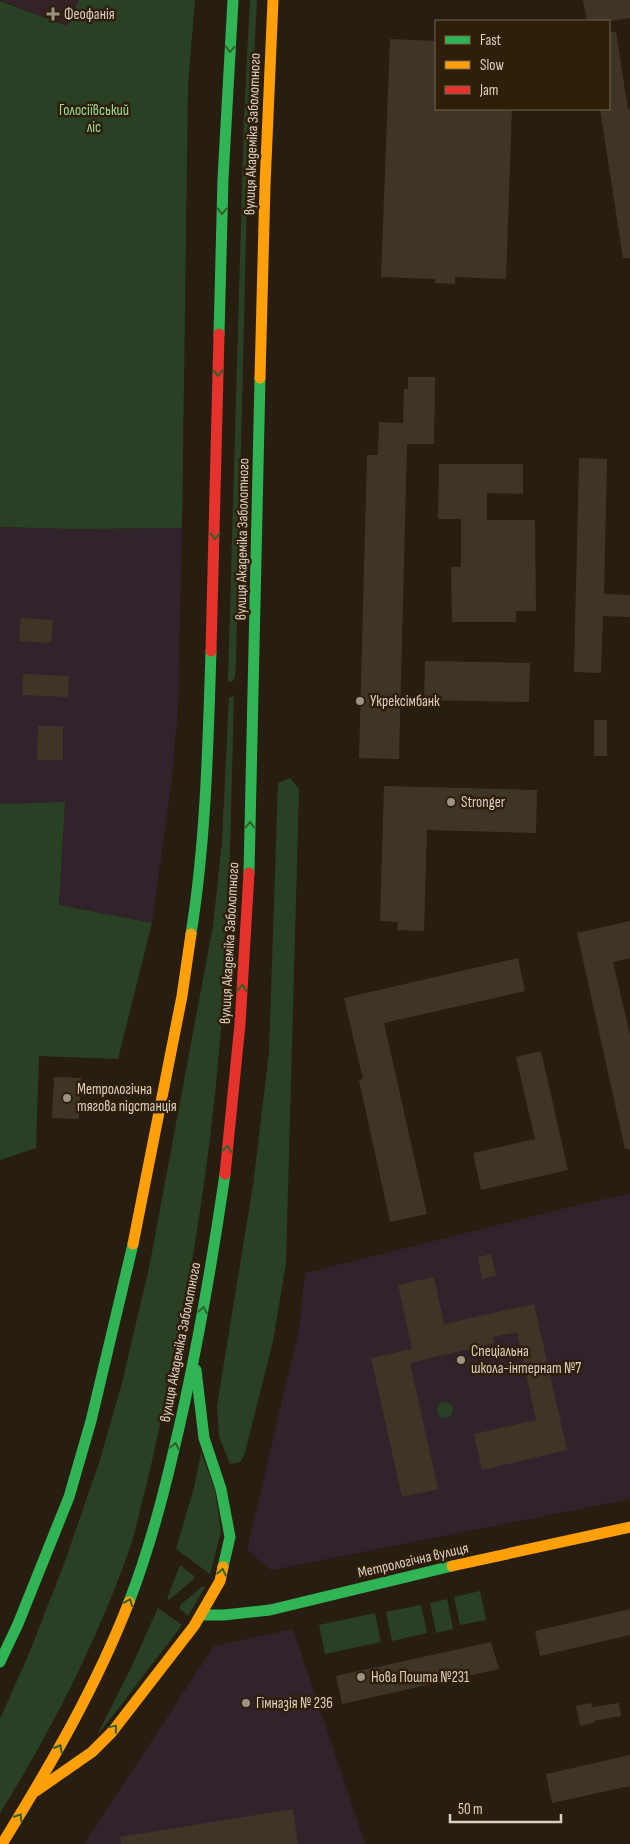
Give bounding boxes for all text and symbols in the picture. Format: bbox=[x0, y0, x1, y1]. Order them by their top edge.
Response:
place label: Феофанія bbox=[64, 5, 115, 24]
marker: Феофанія bbox=[46, 7, 60, 21]
legend bbox=[435, 20, 610, 110]
text: Fast bbox=[480, 31, 502, 50]
one-way arrow bbox=[225, 45, 236, 53]
street label: вулиця Академіка Заболотного bbox=[240, 53, 265, 215]
text: Slow bbox=[480, 56, 504, 75]
text: Jam bbox=[479, 81, 498, 100]
park label: Голосіївський ліс bbox=[59, 101, 129, 137]
one-way arrow bbox=[217, 208, 227, 215]
one-way arrow bbox=[213, 370, 223, 378]
street label: вулиця Академіка Заболотного bbox=[232, 458, 253, 620]
one-way arrow bbox=[210, 532, 220, 540]
place label: Укрексімбанк bbox=[370, 692, 440, 711]
marker: Укрексімбанк bbox=[354, 695, 366, 707]
place label: Stronger bbox=[461, 793, 506, 812]
marker: Stronger bbox=[445, 796, 457, 808]
one-way arrow bbox=[244, 821, 255, 829]
street label: вулиця Академіка Заболотного bbox=[216, 861, 243, 1025]
one-way arrow bbox=[237, 983, 248, 991]
place label: Метрологічна тягова підстанція bbox=[77, 1080, 177, 1116]
marker: Метрологічна тягова підстанція bbox=[61, 1092, 73, 1104]
one-way arrow bbox=[221, 1145, 232, 1153]
street label: вулиця Академіка Заболотного bbox=[156, 1261, 205, 1424]
one-way arrow bbox=[198, 1306, 208, 1314]
place label: Спеціальна школа-інтернат №7 bbox=[471, 1342, 581, 1378]
marker: Спеціальна школа-інтернат №7 bbox=[455, 1354, 467, 1366]
one-way arrow bbox=[169, 1442, 180, 1451]
street label: Метрологічна вулиця bbox=[356, 1539, 470, 1582]
one-way arrow bbox=[216, 1567, 227, 1576]
one-way arrow bbox=[122, 1598, 133, 1607]
place label: Нова Пошта №231 bbox=[371, 1668, 470, 1687]
marker: Нова Пошта №231 bbox=[355, 1671, 367, 1683]
place label: Гімназія № 236 bbox=[256, 1694, 333, 1713]
marker: Гімназія № 236 bbox=[240, 1697, 252, 1709]
one-way arrow bbox=[109, 1725, 118, 1734]
one-way arrow bbox=[53, 1745, 63, 1754]
scale bar bbox=[450, 1792, 561, 1824]
text: 50 m bbox=[458, 1800, 483, 1819]
one-way arrow bbox=[12, 1814, 22, 1823]

